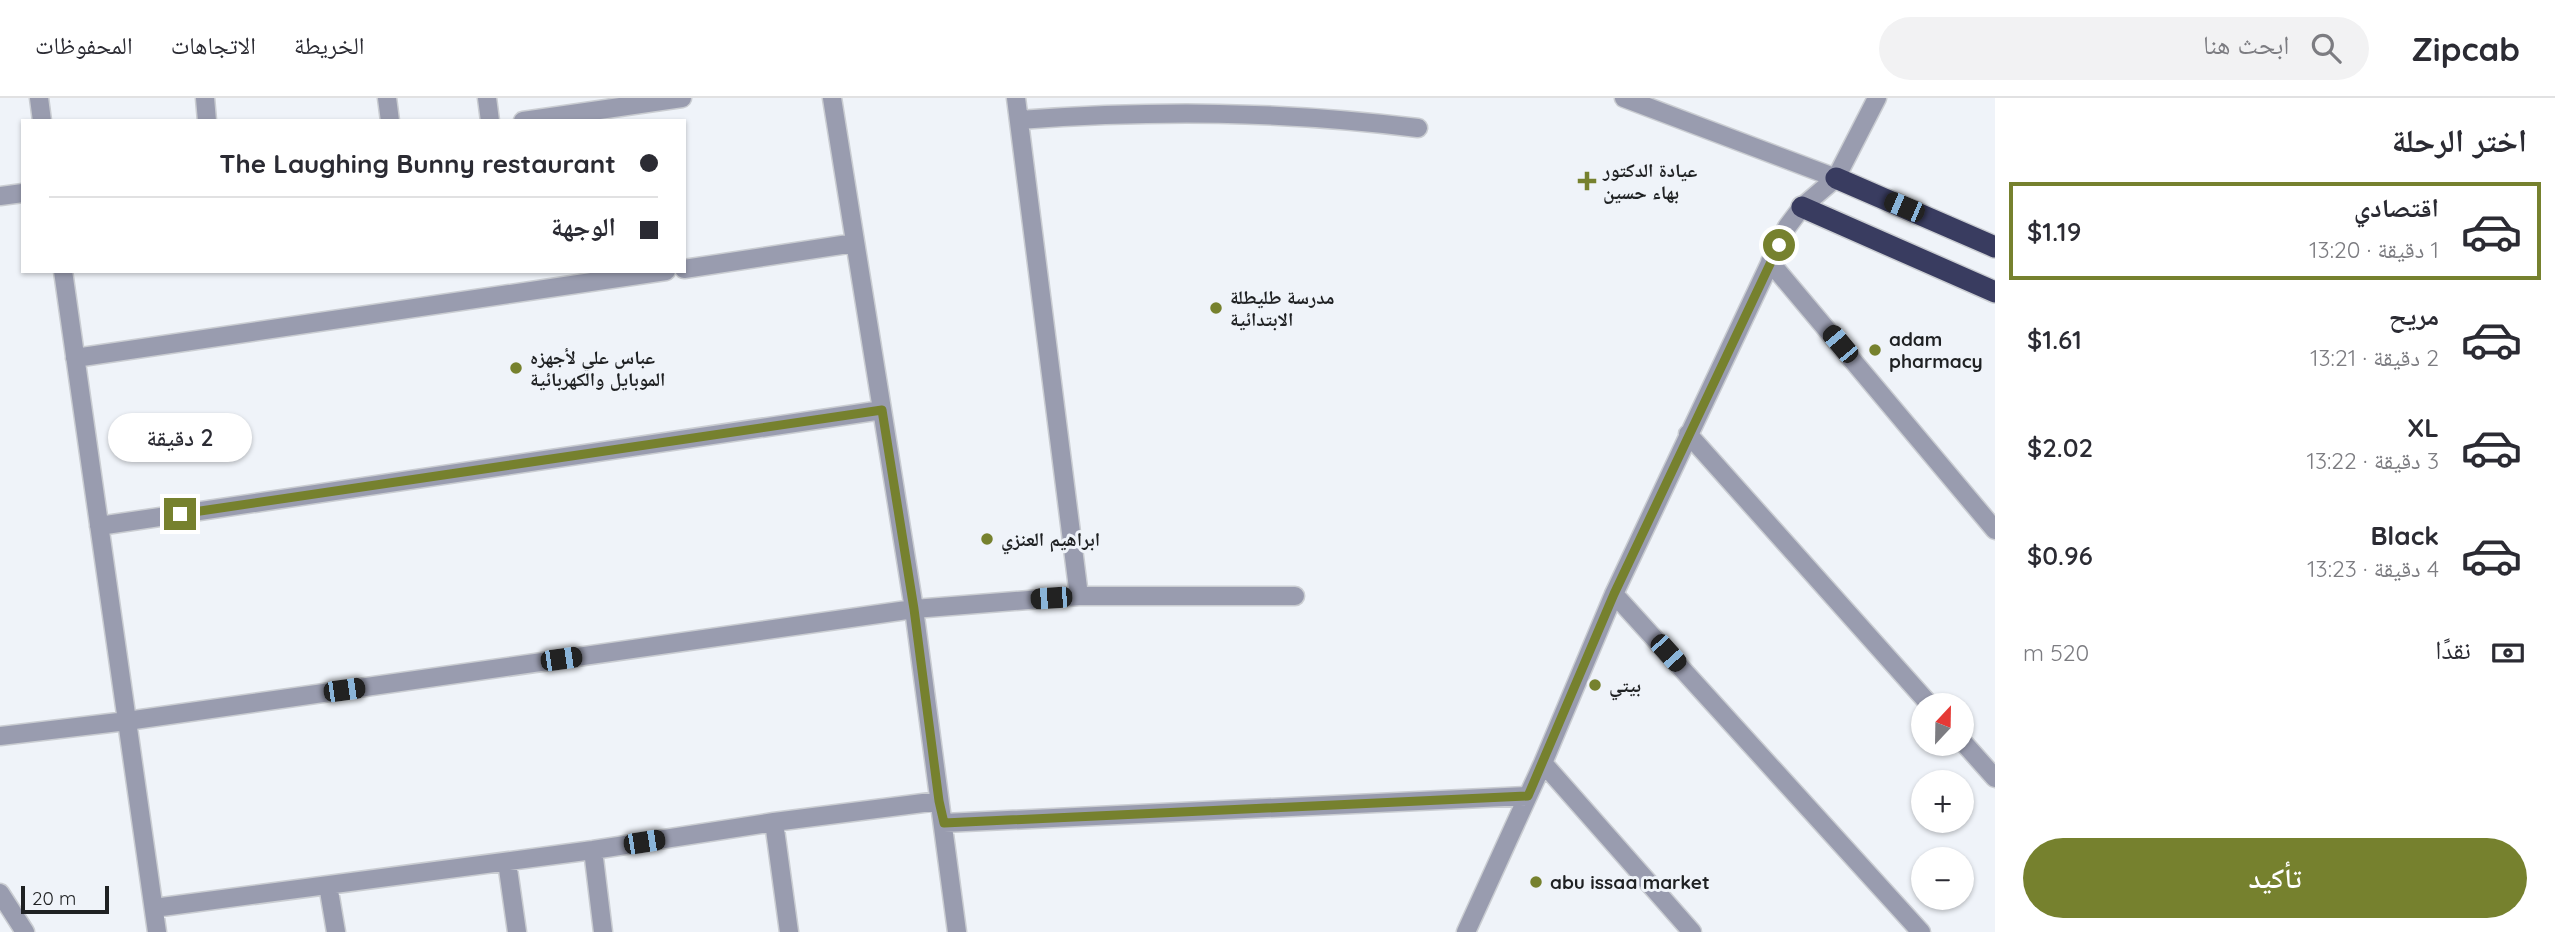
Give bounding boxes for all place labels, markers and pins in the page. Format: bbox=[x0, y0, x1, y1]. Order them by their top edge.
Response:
place label: عيادة الدكتور بهاء حسين bbox=[1602, 158, 1697, 204]
marker: عيادة الدكتور بهاء حسين bbox=[1577, 171, 1597, 191]
place label: مدرسة طليطلة الابتدائية bbox=[1230, 285, 1334, 331]
marker: مدرسة طليطلة الابتدائية bbox=[1208, 300, 1224, 316]
place label: adam pharmacy bbox=[1889, 327, 1983, 373]
marker: adam pharmacy bbox=[1867, 342, 1883, 358]
place label: عباس علي لأجهزه الموبايل والكهربائية bbox=[530, 345, 665, 391]
marker: عباس علي لأجهزه الموبايل والكهربائية bbox=[508, 360, 524, 376]
place label: ابراهيم العنزي bbox=[1001, 527, 1100, 555]
marker: ابراهيم العنزي bbox=[979, 531, 995, 547]
place label: بيتي bbox=[1609, 673, 1641, 701]
marker: بيتي bbox=[1587, 677, 1603, 693]
place label: abu issaa market bbox=[1550, 870, 1710, 894]
marker: abu issaa market bbox=[1528, 874, 1544, 890]

